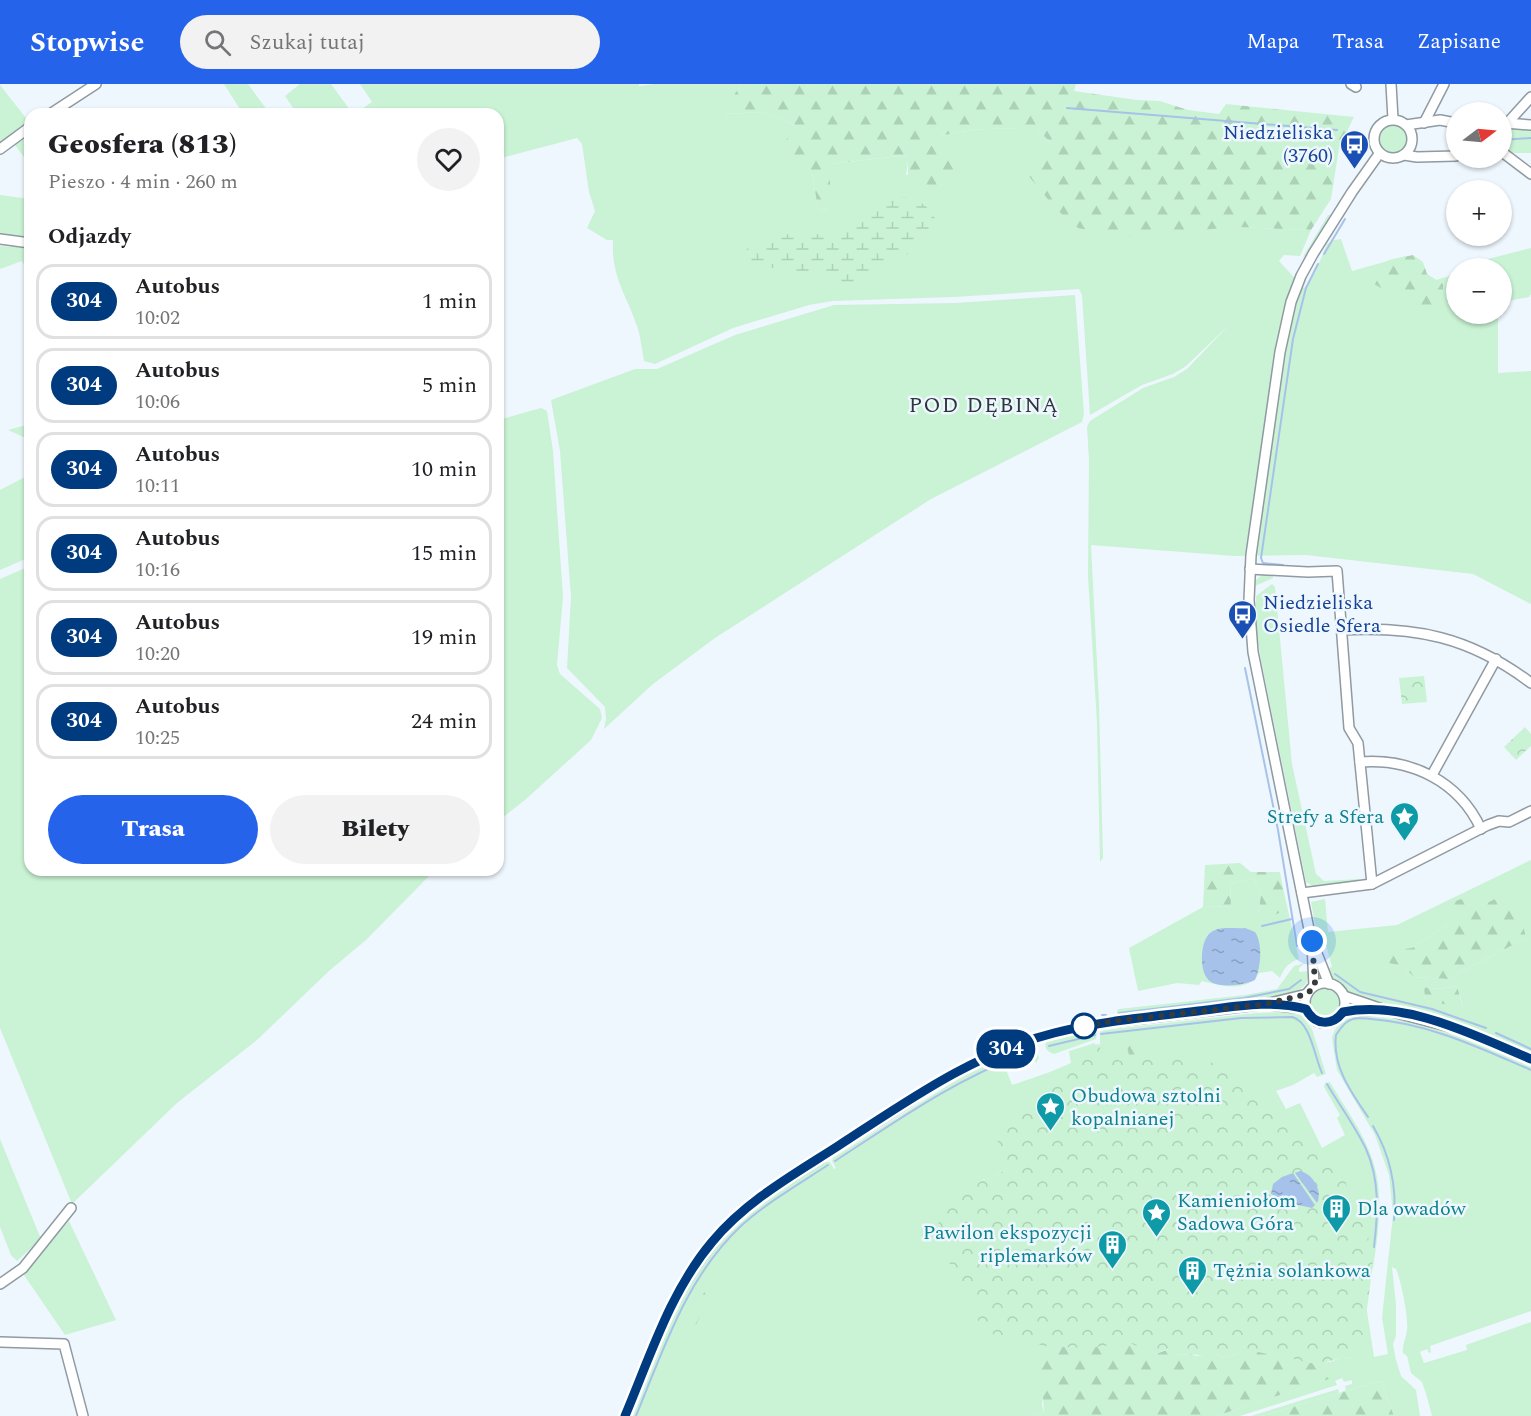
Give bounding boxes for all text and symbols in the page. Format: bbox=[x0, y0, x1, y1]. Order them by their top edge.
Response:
search box bbox=[180, 15, 600, 69]
text: Stopwise bbox=[30, 21, 144, 64]
icon: search bbox=[201, 26, 234, 59]
text: Szukaj tutaj bbox=[249, 26, 365, 59]
text: Mapa bbox=[1247, 26, 1299, 58]
text: Trasa bbox=[1332, 26, 1384, 58]
text: Zapisane bbox=[1417, 26, 1501, 58]
north arrow bbox=[1446, 102, 1512, 168]
map controls bbox=[1446, 102, 1512, 324]
place label: Niedzieliska (3760) bbox=[1223, 118, 1333, 171]
text: Geosfera (813) bbox=[48, 123, 236, 166]
button: heart bbox=[417, 128, 480, 191]
bus stop icon: Niedzieliska (3760) bbox=[1338, 128, 1370, 170]
text: Pieszo · 4 min · 260 m bbox=[48, 167, 238, 197]
button: + bbox=[1446, 180, 1512, 246]
text: Odjazdy bbox=[48, 220, 131, 253]
button: − bbox=[1446, 258, 1512, 324]
text: Autobus bbox=[135, 270, 220, 303]
text: 304 bbox=[66, 285, 102, 317]
text: 1 min bbox=[422, 285, 477, 318]
text: 10:02 bbox=[135, 303, 180, 333]
text: Autobus bbox=[135, 354, 220, 387]
text: 304 bbox=[66, 369, 102, 401]
text: 5 min bbox=[422, 369, 477, 402]
text: 10:06 bbox=[135, 387, 180, 417]
district label: POD DĘBINĄ bbox=[909, 390, 1059, 422]
text: Autobus bbox=[135, 438, 220, 471]
text: 304 bbox=[66, 453, 102, 485]
text: 10 min bbox=[411, 453, 477, 486]
text: 10:11 bbox=[135, 471, 180, 501]
text: Autobus bbox=[135, 522, 220, 555]
text: 304 bbox=[66, 537, 102, 569]
text: 15 min bbox=[411, 537, 477, 570]
text: 10:16 bbox=[135, 555, 180, 585]
place label: Niedzieliska Osiedle Sfera bbox=[1263, 588, 1381, 641]
bus stop icon: Niedzieliska Osiedle Sfera bbox=[1226, 598, 1258, 640]
text: Autobus bbox=[135, 606, 220, 639]
text: 304 bbox=[66, 621, 102, 653]
text: 19 min bbox=[411, 621, 477, 654]
text: 10:20 bbox=[135, 639, 180, 669]
text: Autobus bbox=[135, 690, 220, 723]
text: 304 bbox=[66, 705, 102, 737]
text: 24 min bbox=[411, 705, 477, 738]
text: 10:25 bbox=[135, 723, 180, 753]
button: Trasa bbox=[48, 795, 258, 864]
button: Bilety bbox=[270, 795, 480, 864]
place icon: Strefy a Sfera bbox=[1389, 800, 1421, 842]
place label: Strefy a Sfera bbox=[1267, 802, 1384, 832]
your location bbox=[1297, 926, 1327, 956]
unlabelled marker bbox=[1071, 1013, 1097, 1039]
line badge: 304 bbox=[972, 1030, 1040, 1068]
text: 304 bbox=[988, 1033, 1024, 1065]
place label: Obudowa sztolni kopalnianej bbox=[1071, 1081, 1221, 1134]
place icon: Obudowa sztolni kopalnianej bbox=[1034, 1090, 1066, 1132]
place label: Kamieniołom Sadowa Góra bbox=[1177, 1186, 1296, 1239]
building icon: Dla owadów bbox=[1320, 1192, 1352, 1234]
place label: Dla owadów bbox=[1357, 1194, 1467, 1224]
place icon: Kamieniołom Sadowa Góra bbox=[1140, 1196, 1172, 1238]
place label: Pawilon ekspozycji riplemarków bbox=[923, 1218, 1093, 1271]
building icon: Pawilon ekspozycji riplemarków bbox=[1097, 1228, 1129, 1270]
building icon: Tężnia solankowa bbox=[1176, 1254, 1208, 1296]
place label: Tężnia solankowa bbox=[1213, 1256, 1371, 1286]

